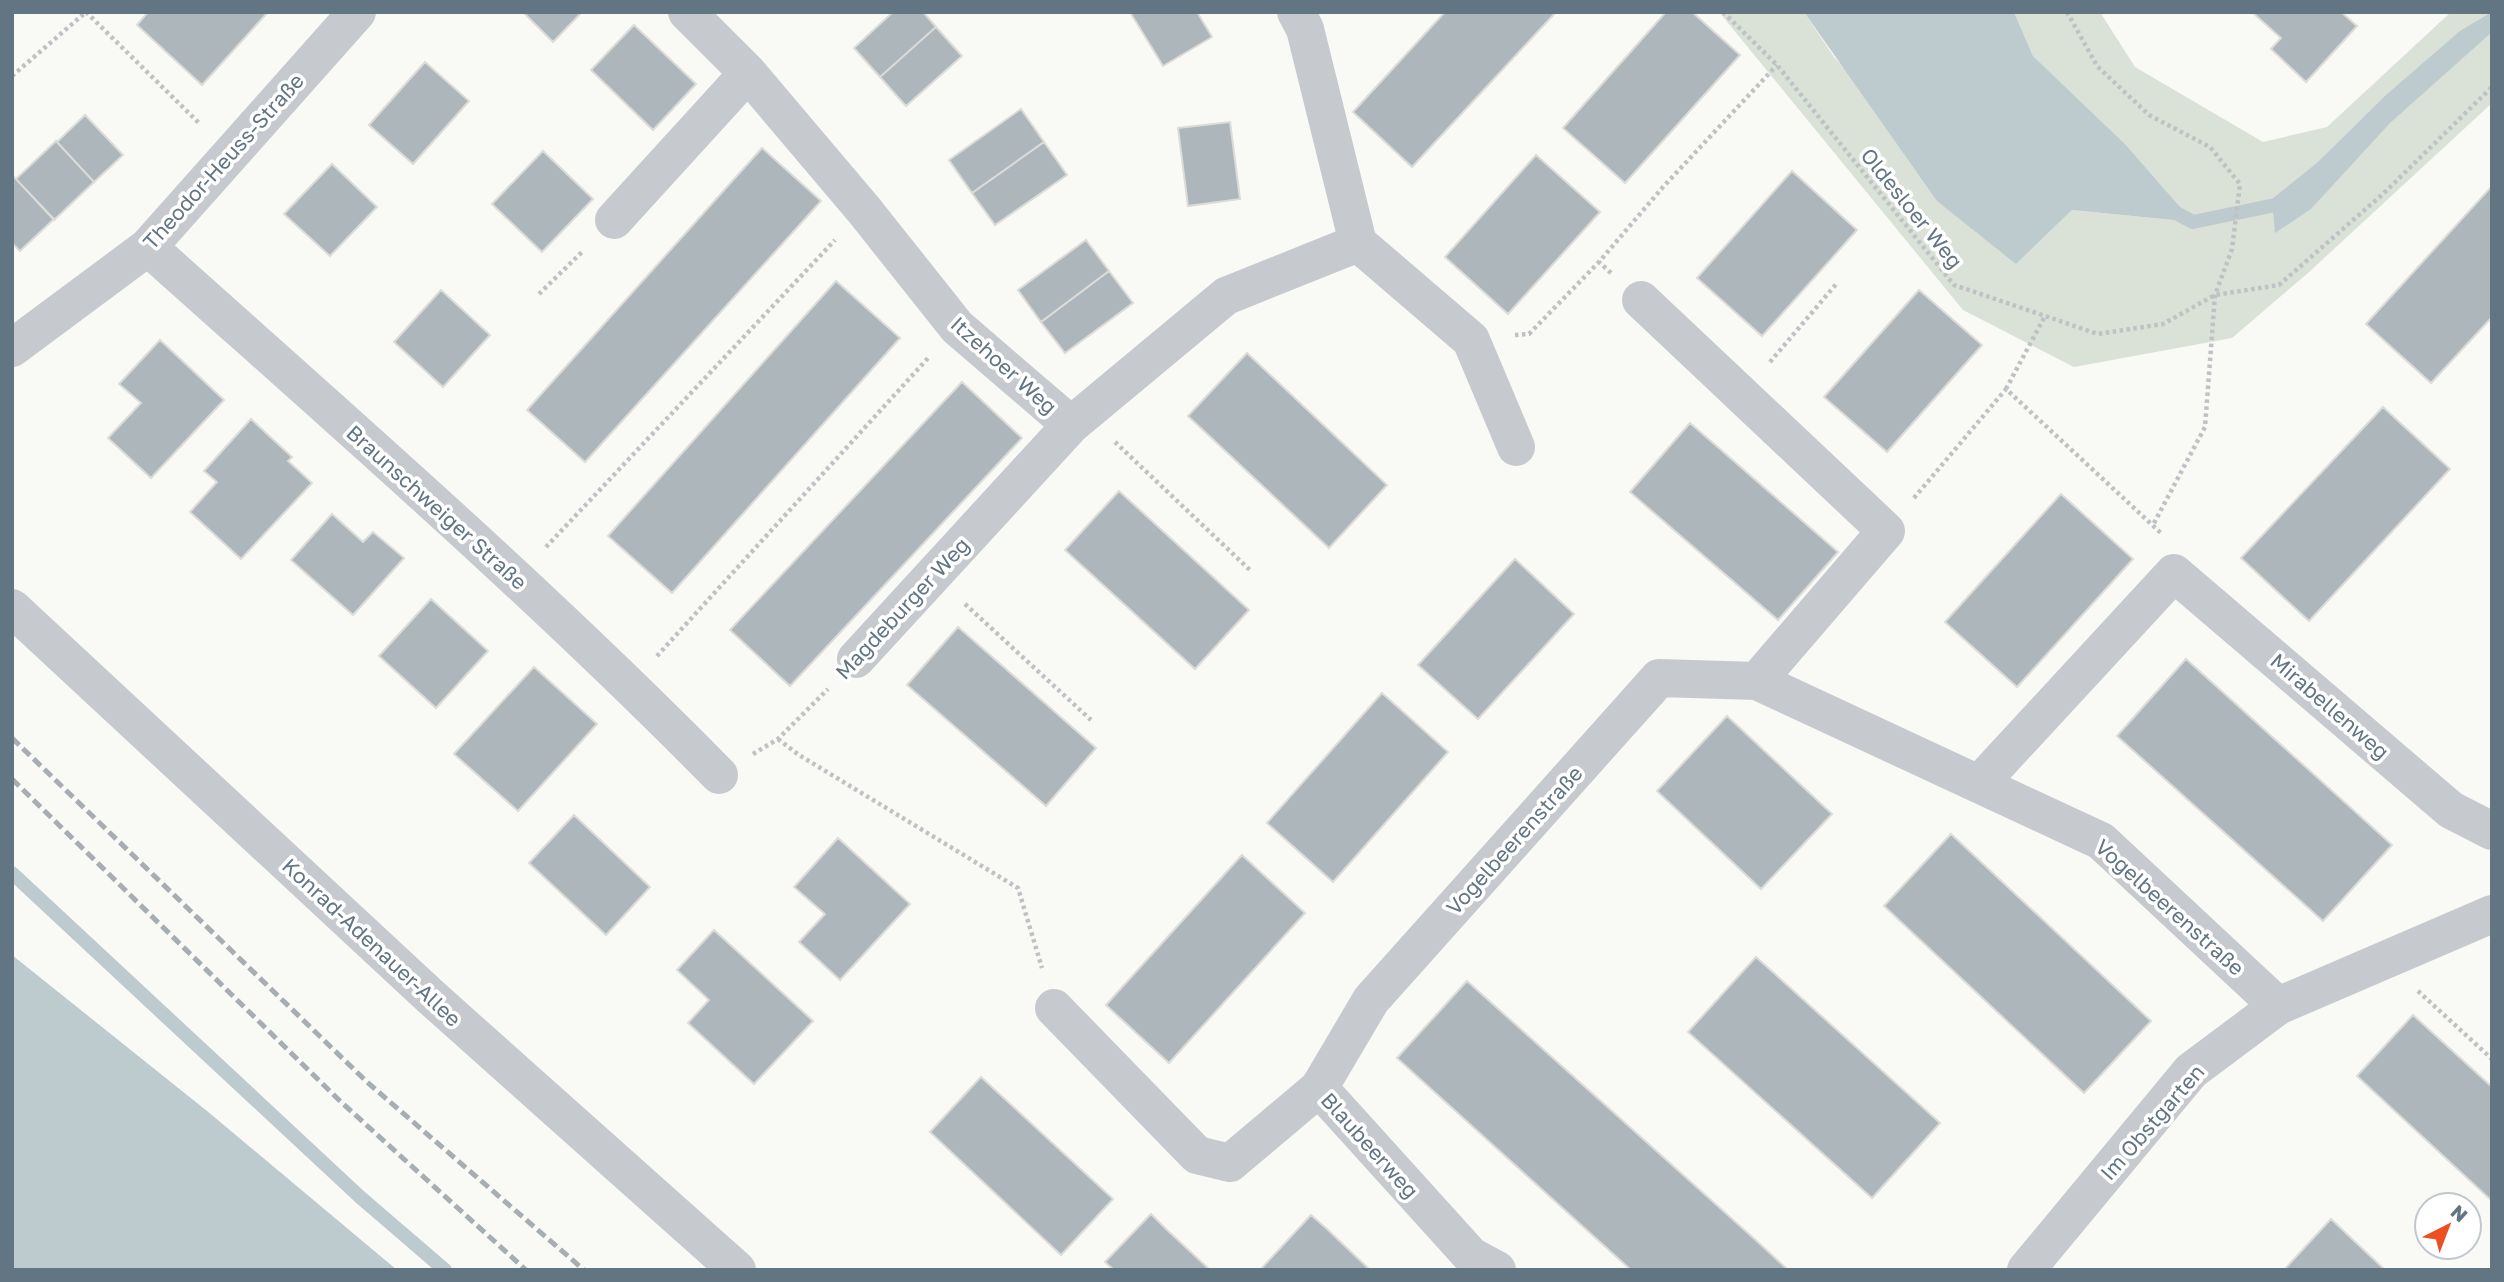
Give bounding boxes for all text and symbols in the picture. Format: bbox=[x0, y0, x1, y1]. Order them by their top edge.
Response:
street label: Theodor-Heuss-Straße bbox=[137, 68, 309, 254]
street label: Oldesloer Weg bbox=[1856, 143, 1968, 273]
street label: Itzehoer Weg bbox=[946, 311, 1062, 419]
street label: Braunschweiger Straße bbox=[342, 419, 532, 595]
street label: Magdeburger Weg bbox=[830, 532, 974, 684]
street label: Mirabellenweg bbox=[2265, 647, 2395, 765]
street label: Vogelbeerenstraße bbox=[1440, 760, 1588, 920]
street label: Vogelbeerenstraße bbox=[2090, 833, 2250, 981]
street label: Konrad-Adenauer-Allee bbox=[277, 852, 467, 1032]
street label: Im Obstgarten bbox=[2095, 1059, 2209, 1185]
street label: Blaubeerweg bbox=[1316, 1087, 1424, 1203]
north arrow bbox=[2413, 1191, 2483, 1261]
text: N bbox=[2447, 1200, 2473, 1226]

